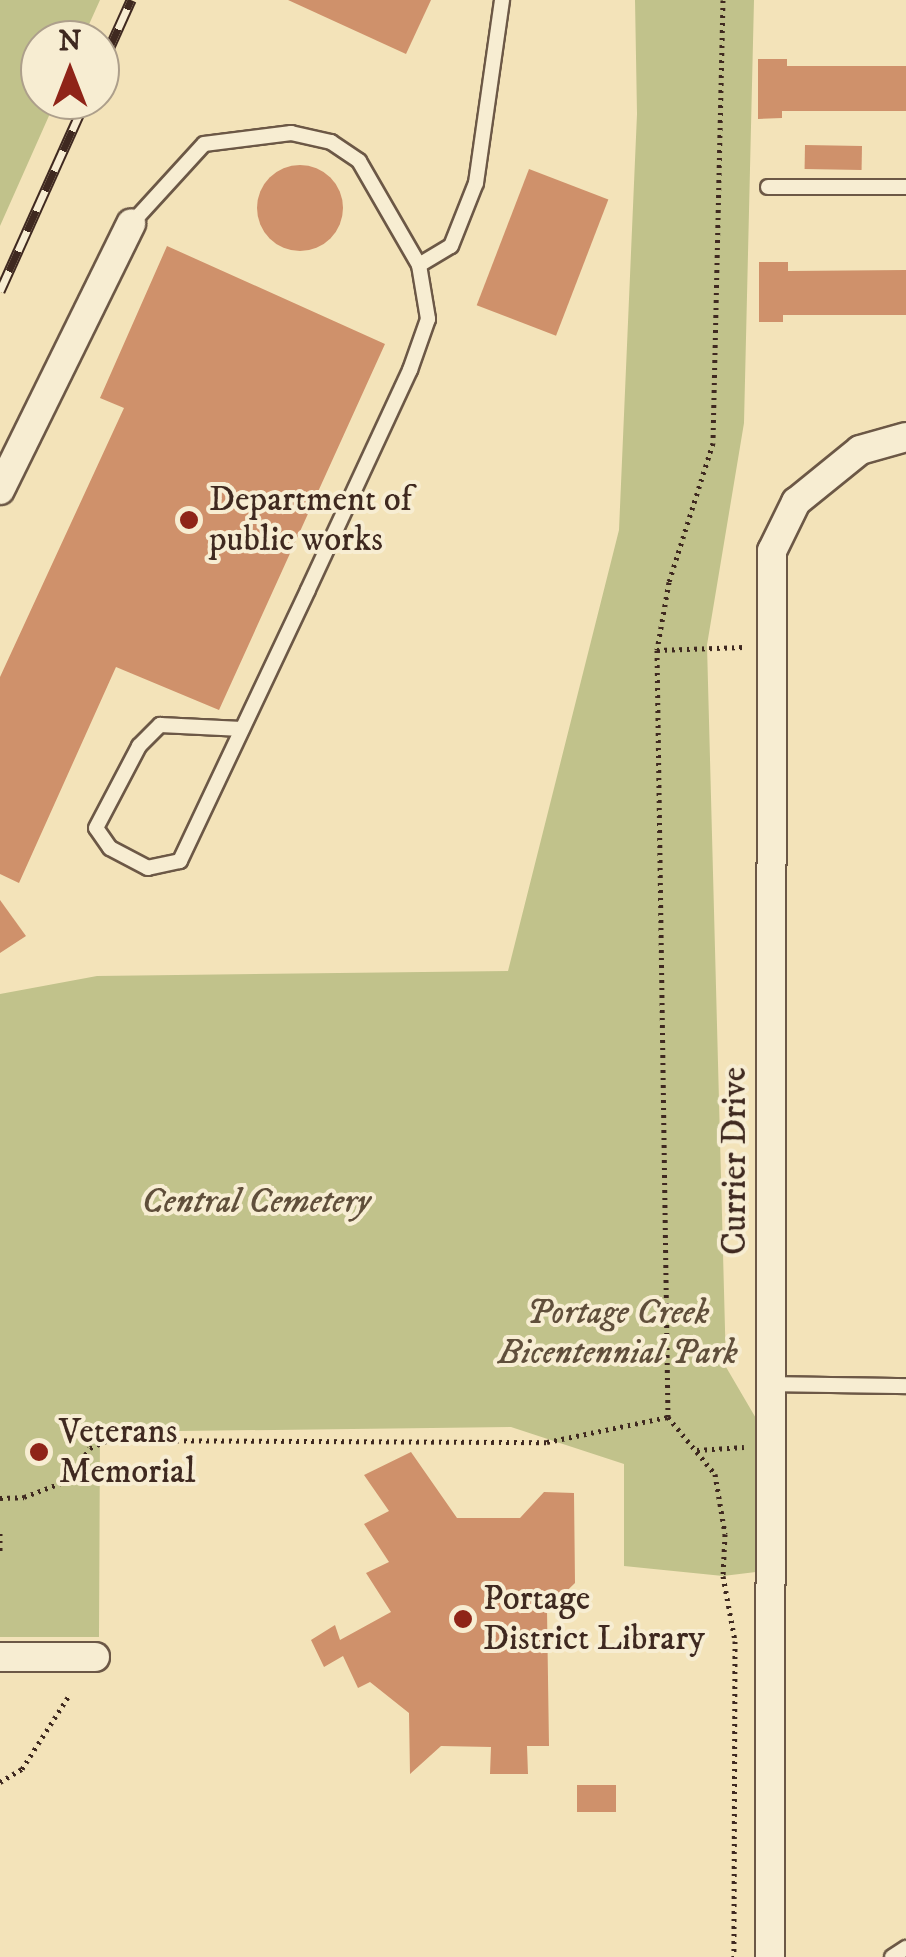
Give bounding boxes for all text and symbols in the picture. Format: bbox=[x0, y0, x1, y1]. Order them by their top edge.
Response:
north arrow bbox=[20, 20, 120, 120]
text: N bbox=[59, 24, 81, 59]
place label: Department of public works bbox=[209, 479, 412, 561]
marker: Department of public works bbox=[178, 509, 200, 531]
street label: Currier Drive bbox=[714, 1067, 756, 1255]
park label: Central Cemetery bbox=[142, 1181, 370, 1223]
park label: Portage Creek Bicentennial Park bbox=[498, 1292, 738, 1374]
place label: Veterans Memorial bbox=[59, 1411, 195, 1493]
marker: Veterans Memorial bbox=[28, 1441, 50, 1463]
place label: Portage District Library bbox=[483, 1578, 705, 1660]
marker: Portage District Library bbox=[452, 1608, 474, 1630]

